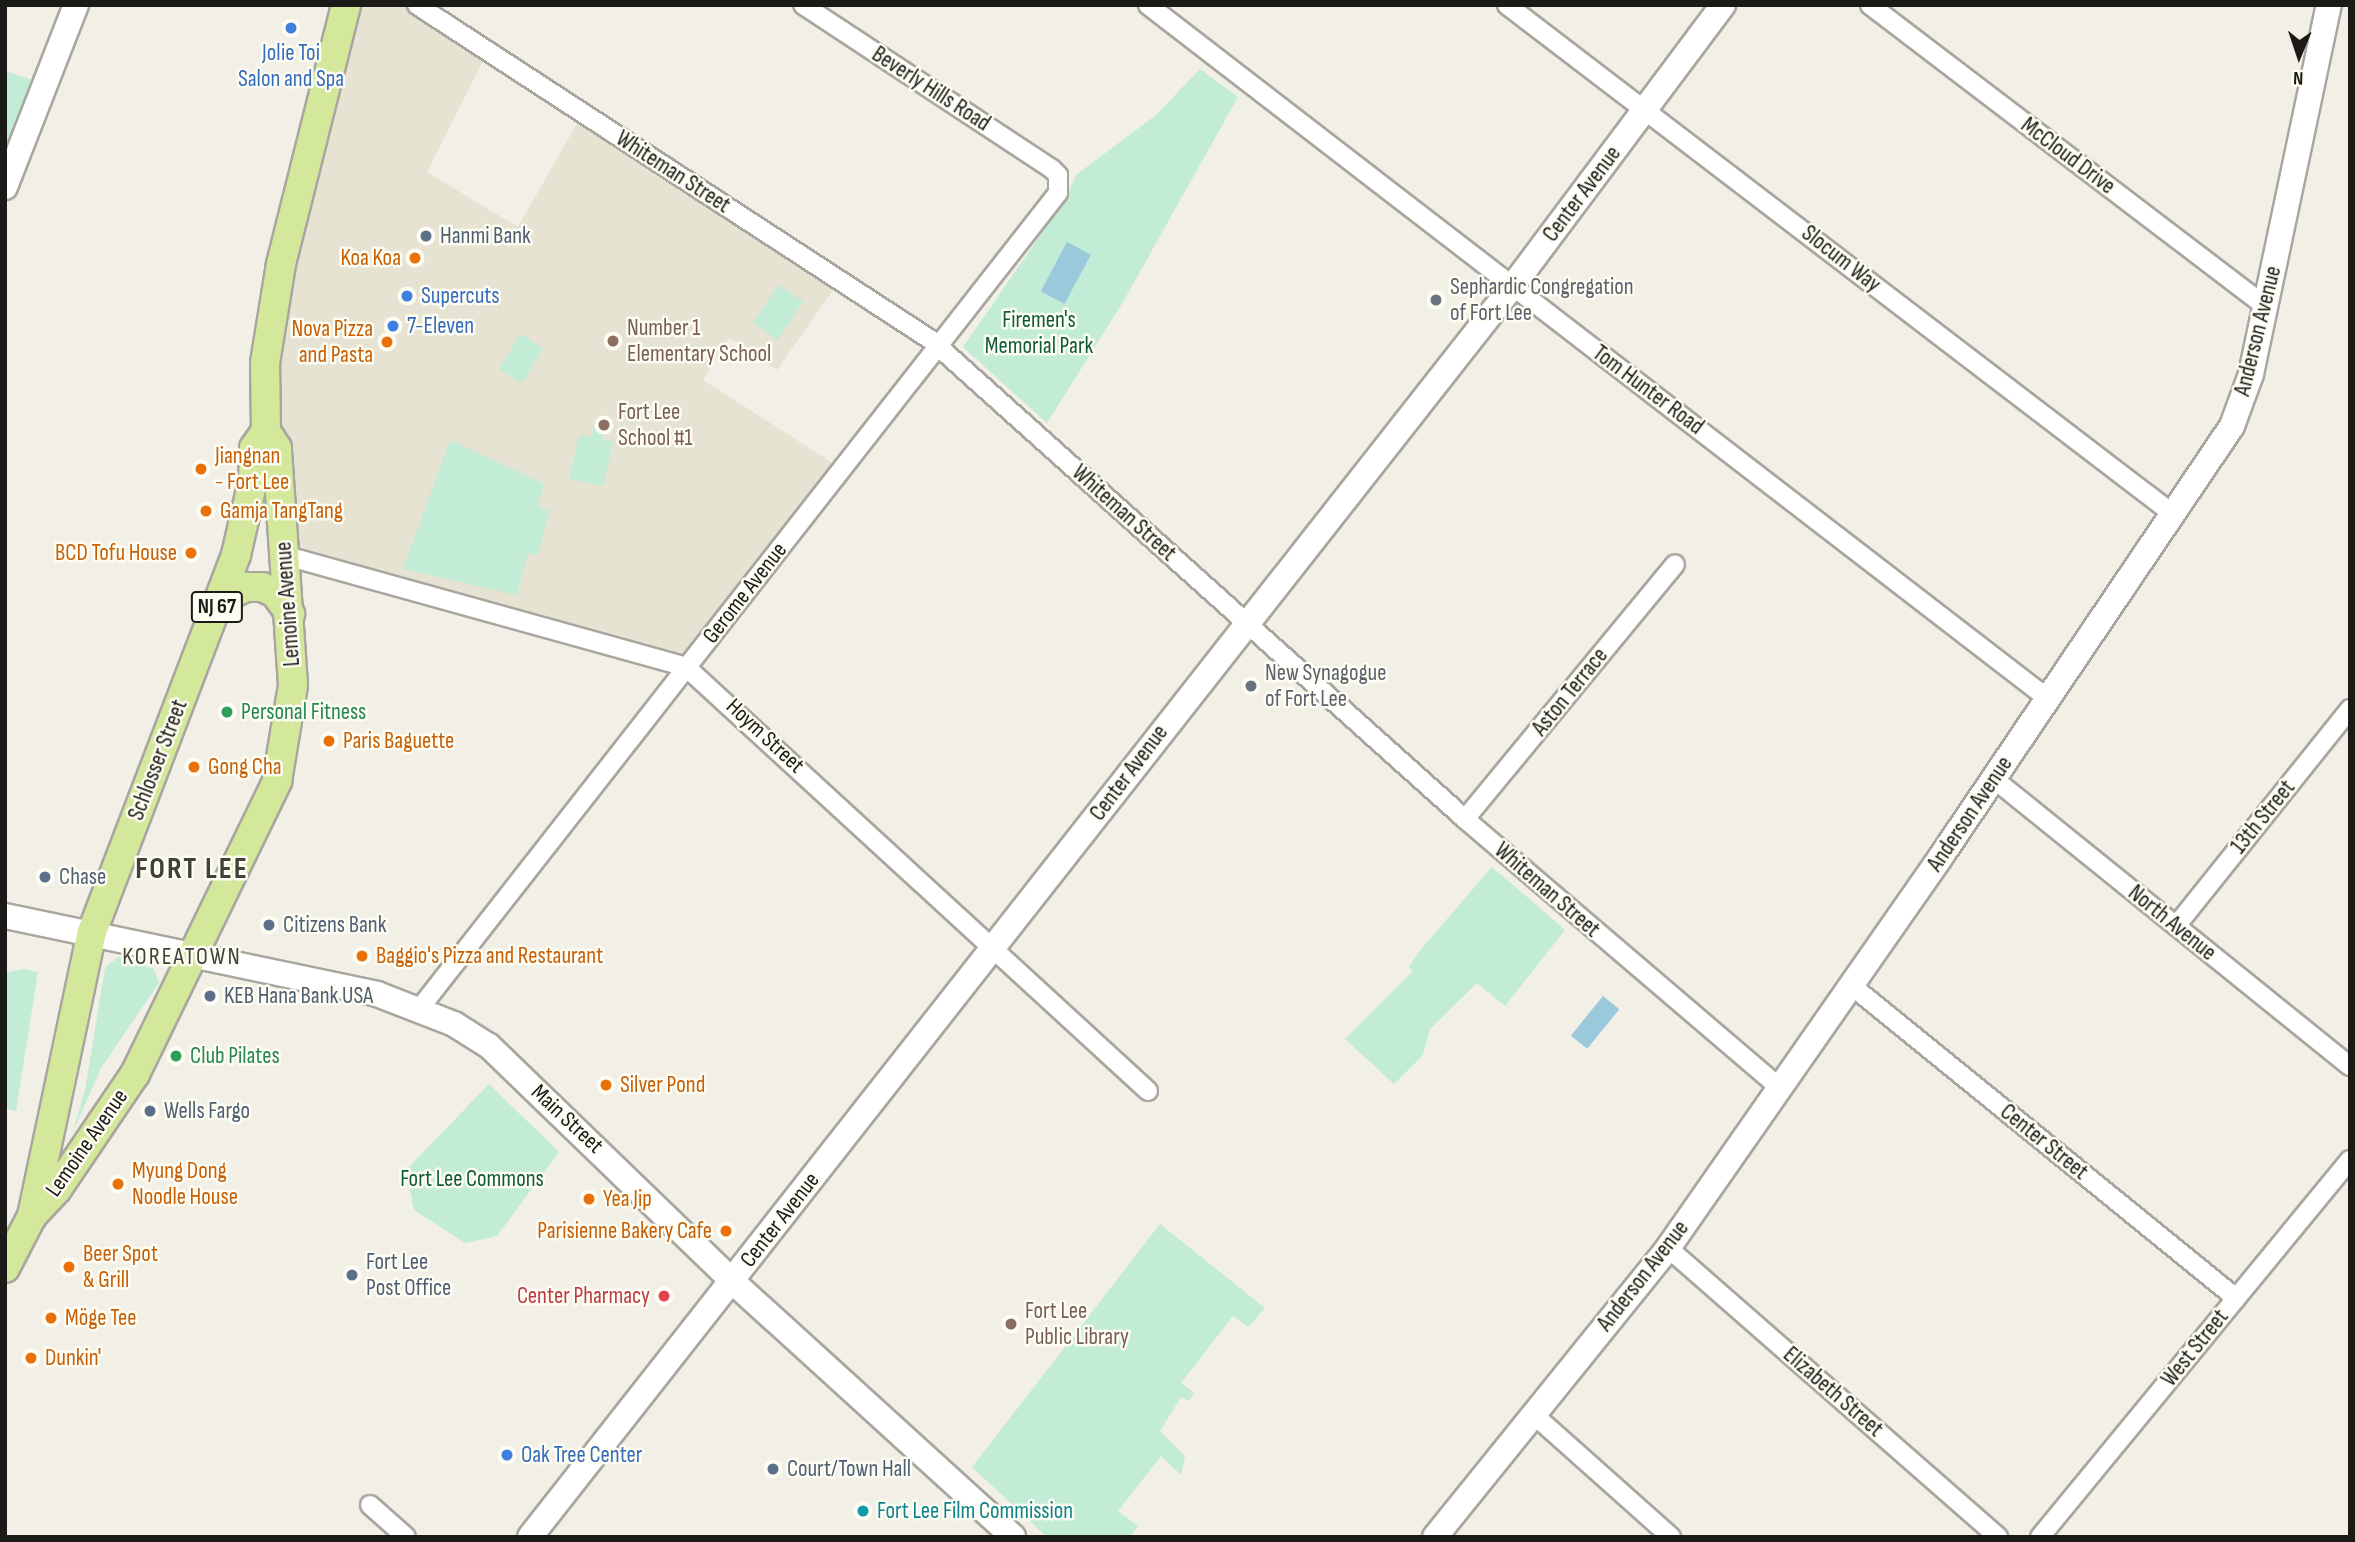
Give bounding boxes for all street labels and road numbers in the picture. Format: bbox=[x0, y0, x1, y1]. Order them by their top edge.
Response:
street label: Beverly Hills Road bbox=[867, 41, 995, 137]
street label: McCloud Drive bbox=[2015, 112, 2121, 200]
street label: Whiteman Street bbox=[611, 125, 735, 219]
street label: Center Avenue bbox=[1537, 141, 1627, 247]
street label: Slocum Way bbox=[1796, 220, 1886, 298]
street label: Anderson Avenue bbox=[2229, 263, 2287, 399]
street label: Tom Hunter Road bbox=[1587, 339, 1709, 441]
street label: Whiteman Street bbox=[1066, 459, 1182, 567]
street label: Gerome Avenue bbox=[697, 537, 793, 649]
street label: Lemoine Avenue bbox=[270, 541, 306, 667]
road number: NJ 67 bbox=[191, 590, 243, 624]
street label: Aston Terrace bbox=[1526, 642, 1614, 742]
street label: Hoym Street bbox=[720, 693, 810, 779]
street label: Schlosser Street bbox=[122, 696, 194, 824]
street label: Center Avenue bbox=[1084, 720, 1174, 826]
street label: Anderson Avenue bbox=[1921, 751, 2019, 877]
street label: 13th Street bbox=[2225, 775, 2301, 859]
street label: Whiteman Street bbox=[1489, 837, 1605, 943]
street label: North Avenue bbox=[2123, 879, 2221, 967]
street label: Main Street bbox=[525, 1079, 609, 1159]
street label: Lemoine Avenue bbox=[40, 1084, 134, 1202]
street label: Center Street bbox=[1994, 1098, 2094, 1186]
street label: Center Avenue bbox=[734, 1167, 826, 1273]
street label: Anderson Avenue bbox=[1591, 1215, 1695, 1337]
street label: West Street bbox=[2156, 1304, 2234, 1392]
street label: Elizabeth Street bbox=[1777, 1341, 1889, 1443]

